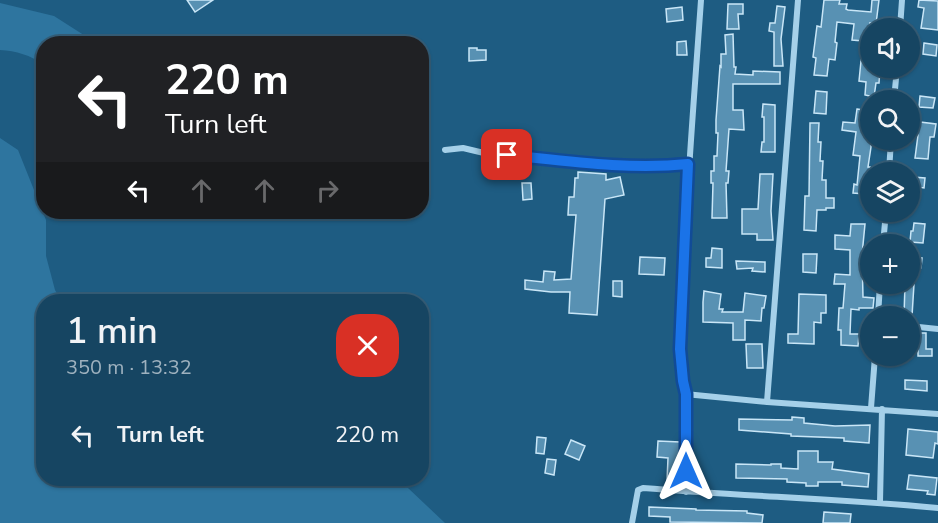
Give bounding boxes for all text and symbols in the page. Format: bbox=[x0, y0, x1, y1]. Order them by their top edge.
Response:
map controls bbox=[860, 18, 920, 366]
button: sound bbox=[860, 18, 920, 78]
text: 220 m bbox=[165, 52, 289, 109]
icon: left bbox=[66, 60, 144, 138]
button: search bbox=[860, 90, 920, 150]
text: Turn left bbox=[165, 106, 266, 143]
pin bbox=[481, 129, 532, 180]
icon: arrive bbox=[490, 138, 523, 171]
button: layers bbox=[860, 162, 920, 222]
icon: left bbox=[122, 174, 155, 207]
icon: ahead bbox=[185, 174, 218, 207]
icon: ahead bbox=[248, 174, 281, 207]
icon: right bbox=[311, 174, 344, 207]
button: + bbox=[860, 234, 920, 294]
button: − bbox=[860, 306, 920, 366]
text: 1 min bbox=[66, 307, 158, 356]
button: close bbox=[336, 314, 399, 377]
text: 350 m · 13:32 bbox=[66, 354, 192, 381]
icon: left bbox=[66, 419, 99, 452]
text: Turn left bbox=[117, 420, 204, 450]
text: 220 m bbox=[335, 420, 399, 450]
position arrow bbox=[654, 439, 718, 503]

